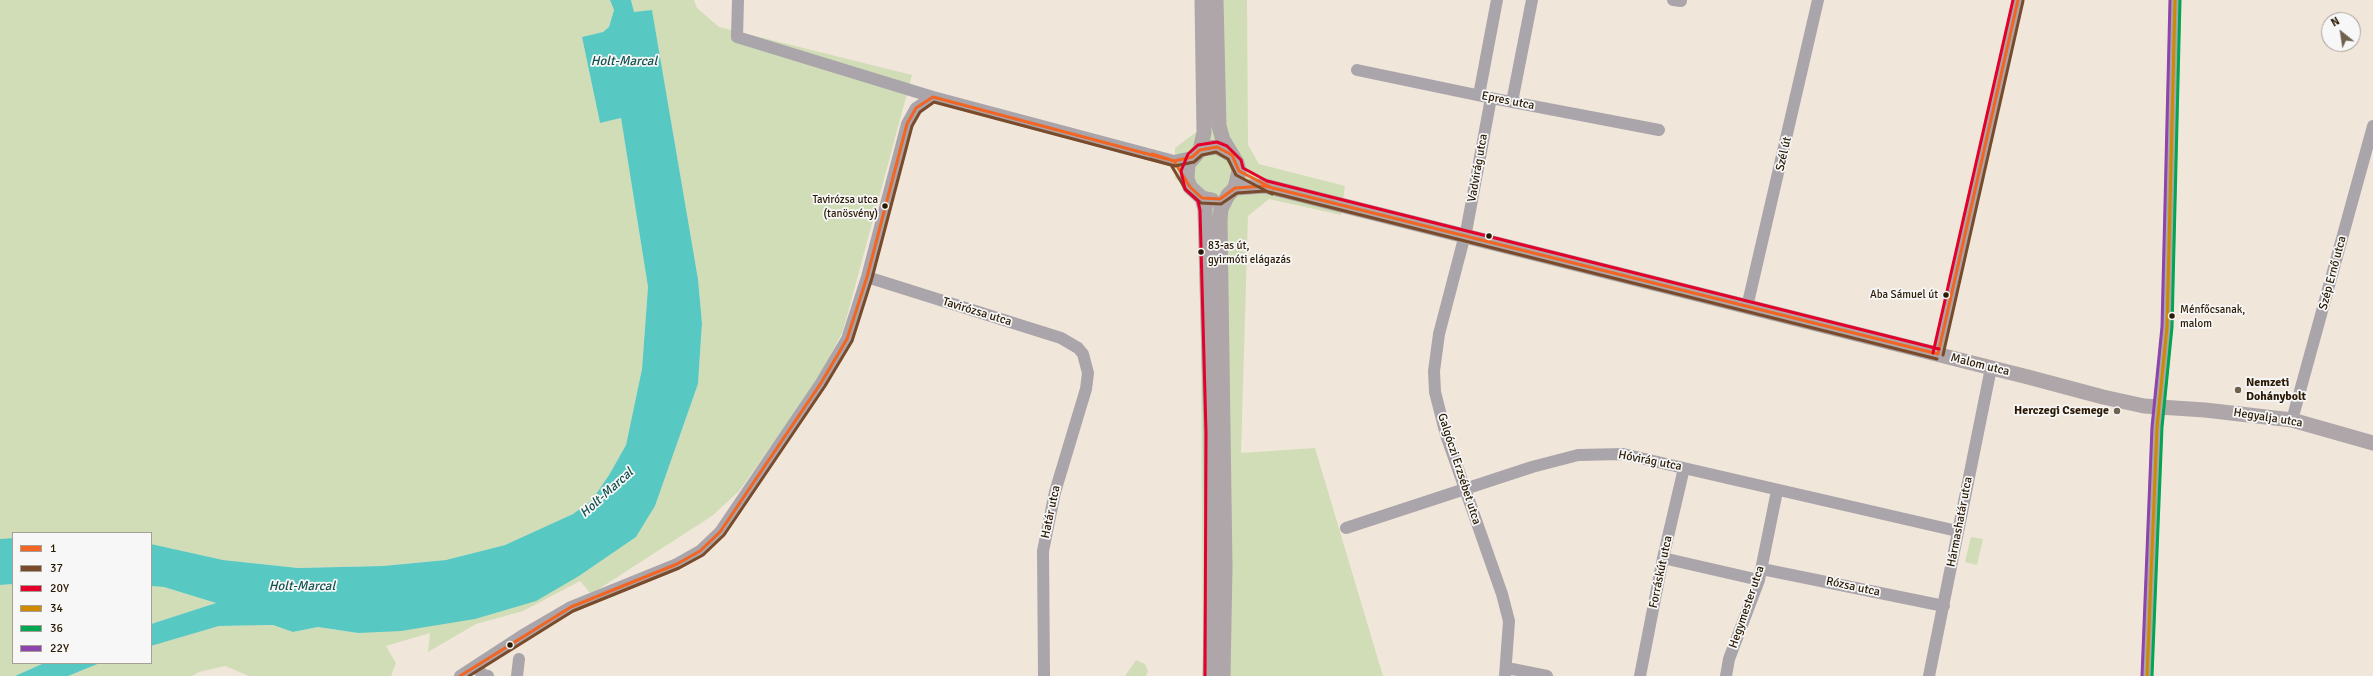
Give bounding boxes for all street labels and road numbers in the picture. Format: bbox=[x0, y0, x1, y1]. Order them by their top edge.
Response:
street label: Epres utca bbox=[1480, 89, 1536, 113]
street label: Vadvirág utca bbox=[1465, 133, 1491, 203]
street label: Szél út bbox=[1773, 135, 1795, 173]
street label: Szép Ernő utca bbox=[2316, 235, 2350, 311]
street label: Tavirózsa utca bbox=[941, 295, 1013, 329]
street label: Malom utca bbox=[1949, 351, 2011, 379]
street label: Hegyalja utca bbox=[2232, 405, 2304, 431]
street label: Galgóczi Erzsébet utca bbox=[1434, 412, 1484, 526]
street label: Hóvirág utca bbox=[1617, 448, 1683, 474]
street label: Hármashatár utca bbox=[1944, 476, 1976, 568]
street label: Határ utca bbox=[1038, 484, 1064, 540]
street label: Forráskút utca bbox=[1646, 534, 1676, 610]
street label: Hegymester utca bbox=[1726, 564, 1768, 650]
street label: Rózsa utca bbox=[1825, 574, 1881, 600]

